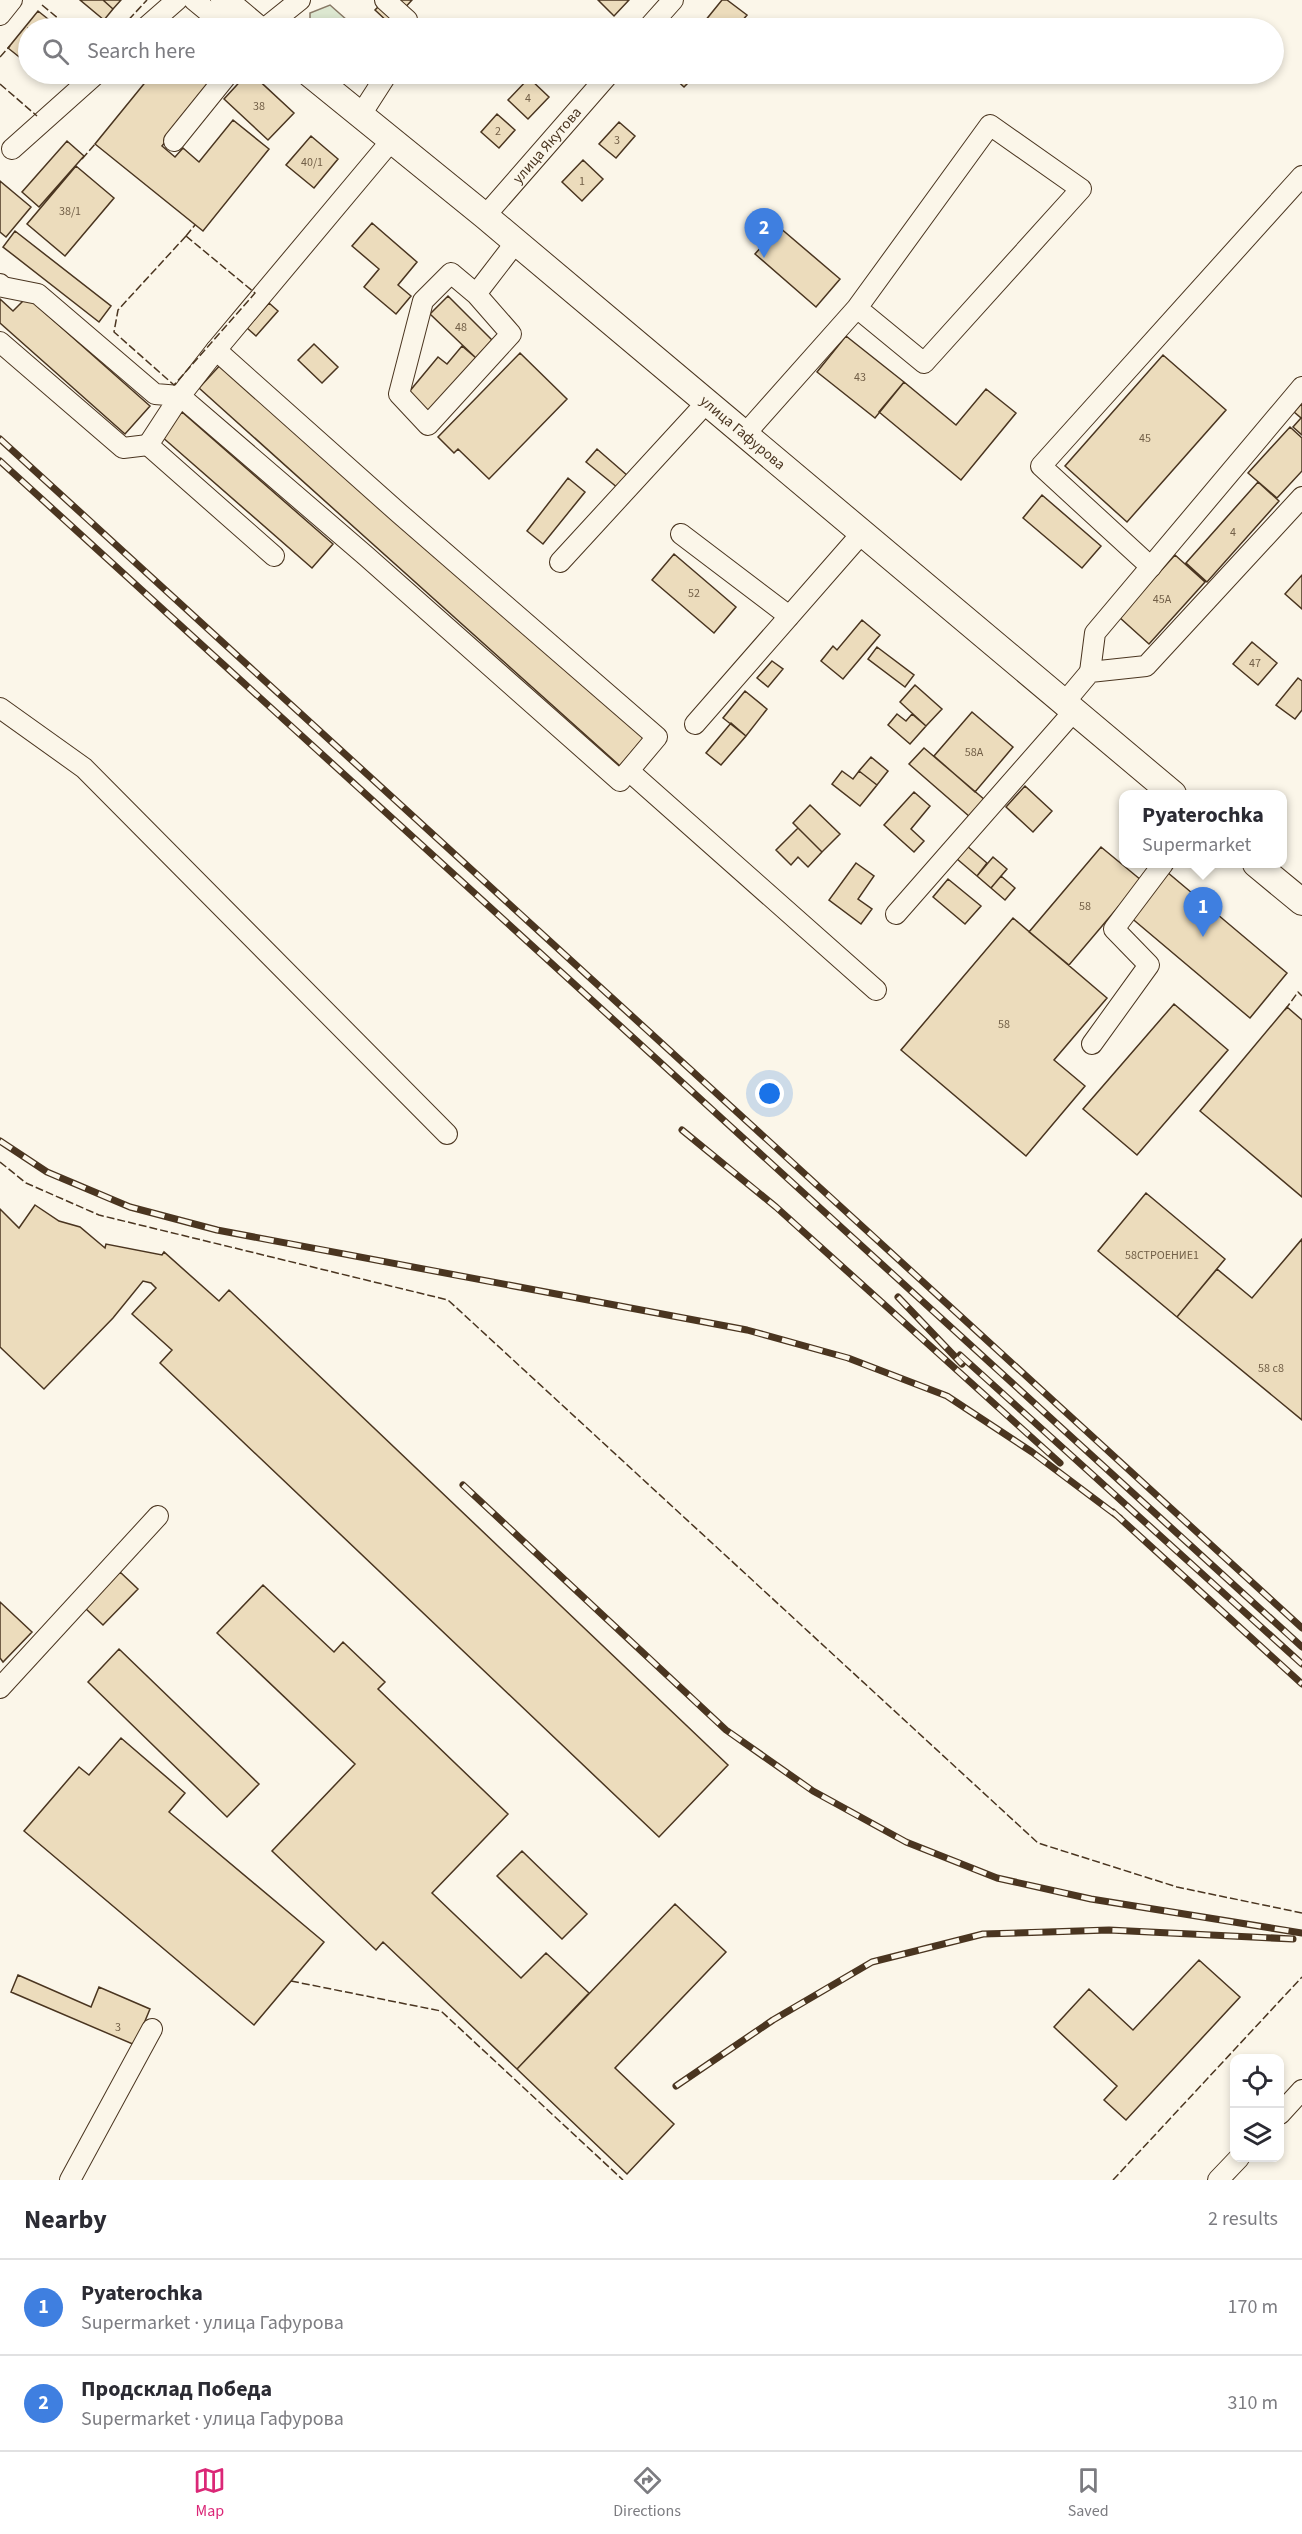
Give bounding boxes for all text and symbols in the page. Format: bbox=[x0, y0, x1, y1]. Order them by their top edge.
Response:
search box bbox=[18, 18, 1284, 84]
icon: search bbox=[39, 35, 72, 68]
text: Search here bbox=[87, 35, 195, 67]
house number: 4 bbox=[525, 90, 531, 107]
house number: 38 bbox=[253, 98, 265, 115]
street label: улица Якутова bbox=[508, 103, 586, 188]
house number: 2 bbox=[495, 123, 501, 140]
house number: 3 bbox=[614, 132, 620, 149]
house number: 40/1 bbox=[301, 154, 323, 171]
house number: 1 bbox=[579, 173, 585, 190]
house number: 38/1 bbox=[59, 203, 81, 220]
pin: 2 bbox=[744, 208, 783, 258]
house number: 48 bbox=[455, 319, 467, 336]
house number: 43 bbox=[854, 369, 866, 386]
street label: улица Гафурова bbox=[695, 391, 790, 475]
house number: 45 bbox=[1139, 430, 1151, 447]
house number: 4 bbox=[1230, 524, 1236, 541]
house number: 52 bbox=[688, 585, 700, 602]
house number: 45А bbox=[1153, 591, 1172, 608]
house number: 47 bbox=[1249, 655, 1261, 672]
house number: 58А bbox=[965, 744, 984, 761]
popup bbox=[1119, 790, 1287, 868]
text: Pyaterochka bbox=[1142, 799, 1264, 831]
text: Supermarket bbox=[1142, 831, 1251, 859]
pin: 1 bbox=[1184, 888, 1222, 937]
house number: 58 bbox=[1079, 898, 1091, 915]
house number: 58 bbox=[998, 1016, 1010, 1033]
your location bbox=[755, 1079, 784, 1108]
house number: 58СТРОЕНИЕ1 bbox=[1125, 1247, 1199, 1264]
house number: 58 с8 bbox=[1258, 1360, 1284, 1377]
house number: 3 bbox=[115, 2019, 121, 2036]
map controls bbox=[1230, 2054, 1284, 2162]
button: locate bbox=[1230, 2054, 1284, 2108]
button: layers bbox=[1230, 2108, 1284, 2162]
text: Nearby bbox=[24, 2201, 107, 2238]
text: 2 results bbox=[1208, 2205, 1278, 2233]
text: Pyaterochka bbox=[81, 2277, 203, 2309]
text: 1 bbox=[38, 2293, 49, 2321]
text: 170 m bbox=[1228, 2293, 1278, 2321]
text: Supermarket · улица Гафурова bbox=[81, 2309, 344, 2337]
text: Продсклад Победа bbox=[81, 2373, 272, 2405]
text: 2 bbox=[38, 2389, 49, 2417]
text: 310 m bbox=[1228, 2389, 1278, 2417]
text: Supermarket · улица Гафурова bbox=[81, 2405, 344, 2433]
tab: Map bbox=[193, 2464, 226, 2522]
tab: Directions bbox=[613, 2464, 681, 2522]
tab: Saved bbox=[1068, 2464, 1109, 2522]

